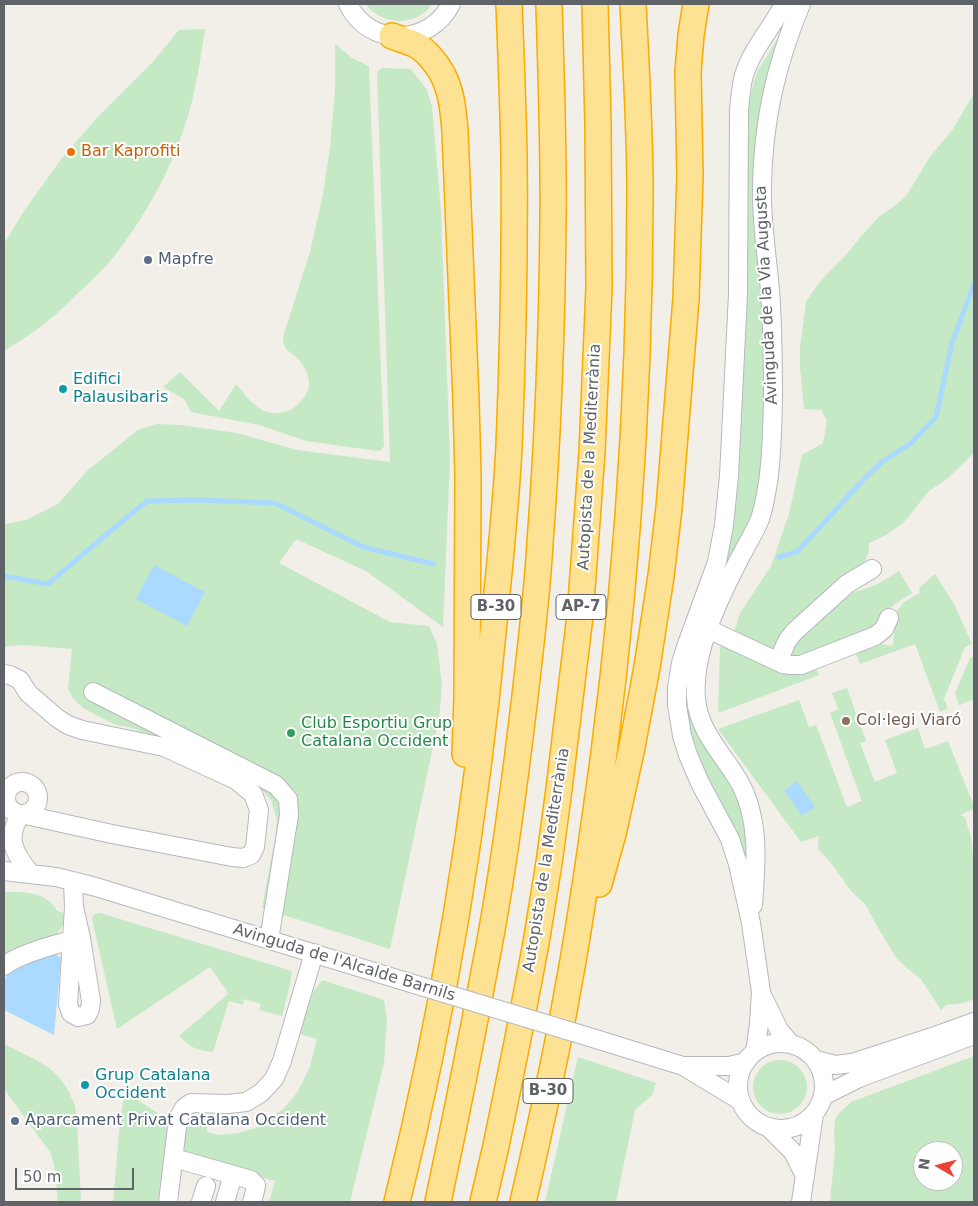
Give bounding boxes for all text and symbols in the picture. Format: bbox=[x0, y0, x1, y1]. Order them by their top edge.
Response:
place label: Bar Kaprofiti bbox=[81, 142, 180, 162]
marker: Bar Kaprofiti bbox=[65, 146, 77, 158]
street label: Avinguda de la Via Augusta bbox=[752, 185, 782, 405]
place label: Mapfre bbox=[158, 250, 213, 270]
marker: Mapfre bbox=[142, 254, 154, 266]
street label: Autopista de la Mediterrània bbox=[574, 343, 606, 571]
place label: Edifici Palausibaris bbox=[73, 370, 168, 408]
marker: Edifici Palausibaris bbox=[57, 383, 69, 395]
road number: B-30 bbox=[471, 594, 521, 620]
road number: AP-7 bbox=[556, 594, 606, 620]
place label: Col·legi Viaró bbox=[856, 711, 961, 731]
place label: Club Esportiu Grup Catalana Occident bbox=[301, 714, 452, 752]
marker: Col·legi Viaró bbox=[840, 715, 852, 727]
marker: Club Esportiu Grup Catalana Occident bbox=[285, 727, 297, 739]
street label: Autopista de la Mediterrània bbox=[520, 746, 574, 974]
street label: Avinguda de l'Alcalde Barnils bbox=[231, 920, 457, 1006]
place label: Grup Catalana Occident bbox=[95, 1066, 211, 1104]
road number: B-30 bbox=[523, 1078, 573, 1104]
marker: Grup Catalana Occident bbox=[79, 1079, 91, 1091]
place label: Aparcament Privat Catalana Occident bbox=[25, 1111, 326, 1131]
marker: Aparcament Privat Catalana Occident bbox=[9, 1115, 21, 1127]
north arrow bbox=[913, 1141, 963, 1191]
text: N bbox=[915, 1157, 933, 1171]
scale bar bbox=[18, 1158, 136, 1190]
text: 50 m bbox=[23, 1168, 61, 1186]

